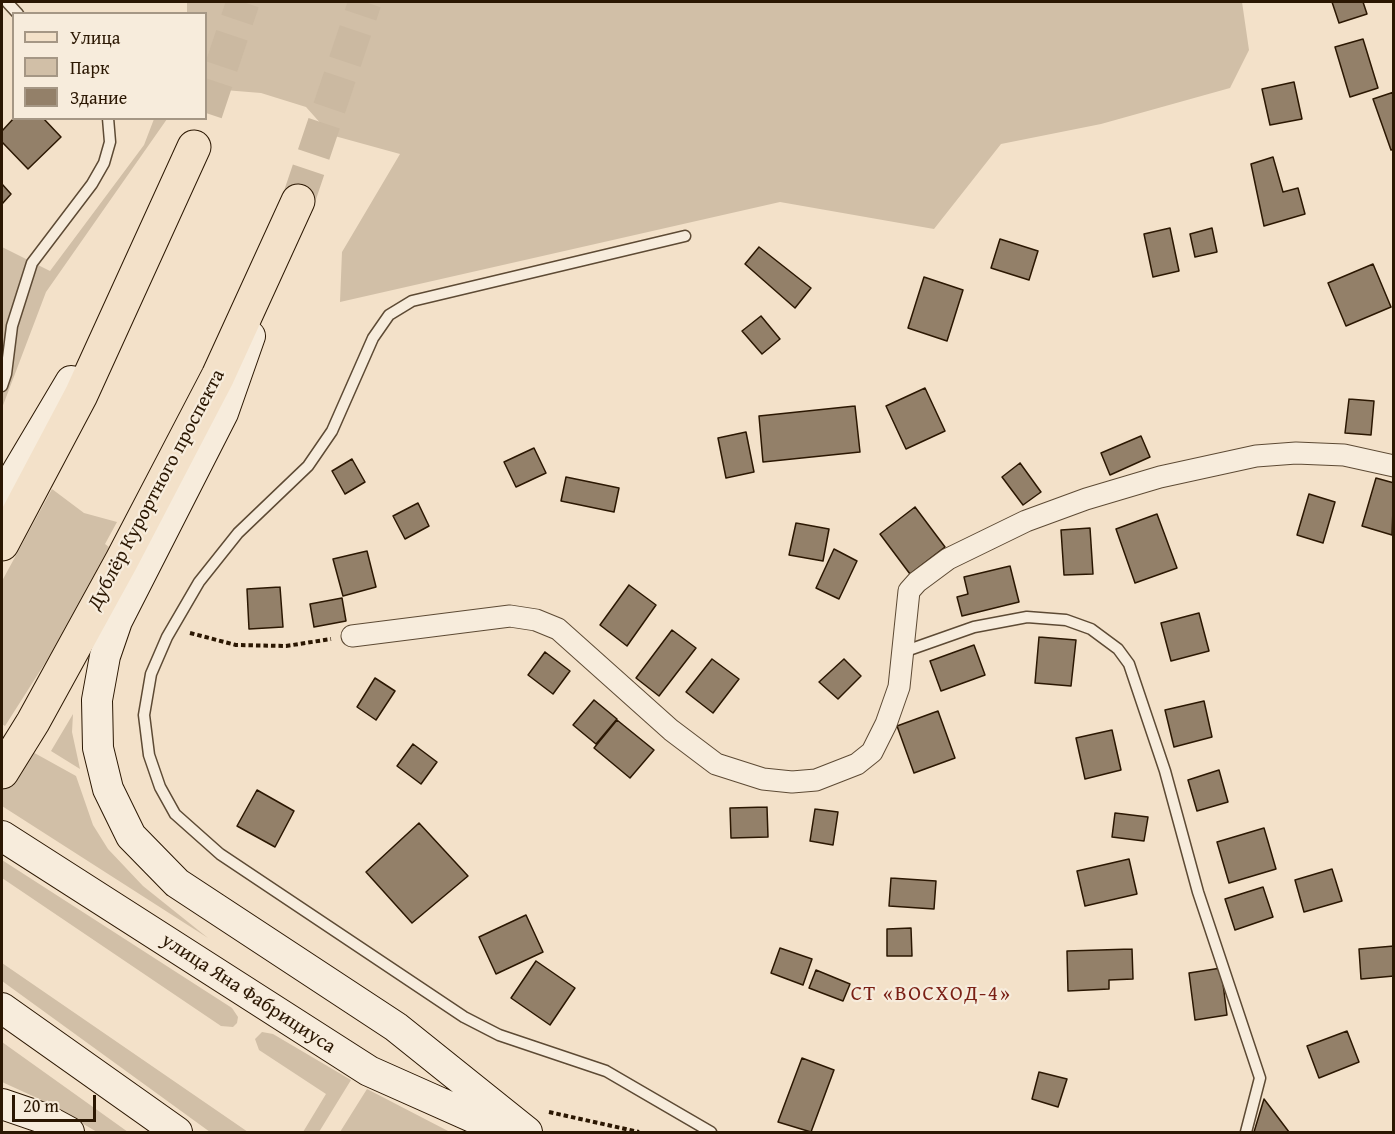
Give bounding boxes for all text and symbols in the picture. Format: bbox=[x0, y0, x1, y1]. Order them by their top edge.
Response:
legend bbox=[12, 12, 207, 120]
text: Улица bbox=[70, 24, 120, 51]
text: Парк bbox=[70, 54, 109, 81]
text: Здание bbox=[70, 84, 127, 111]
street label: Дублёр Курортного проспекта bbox=[83, 366, 231, 614]
street label: улица Яна Фабрициуса bbox=[156, 929, 340, 1059]
district label: СТ «ВОСХОД-4» bbox=[851, 982, 1011, 1008]
scale bar bbox=[15, 1083, 99, 1121]
text: 20 m bbox=[23, 1092, 59, 1119]

